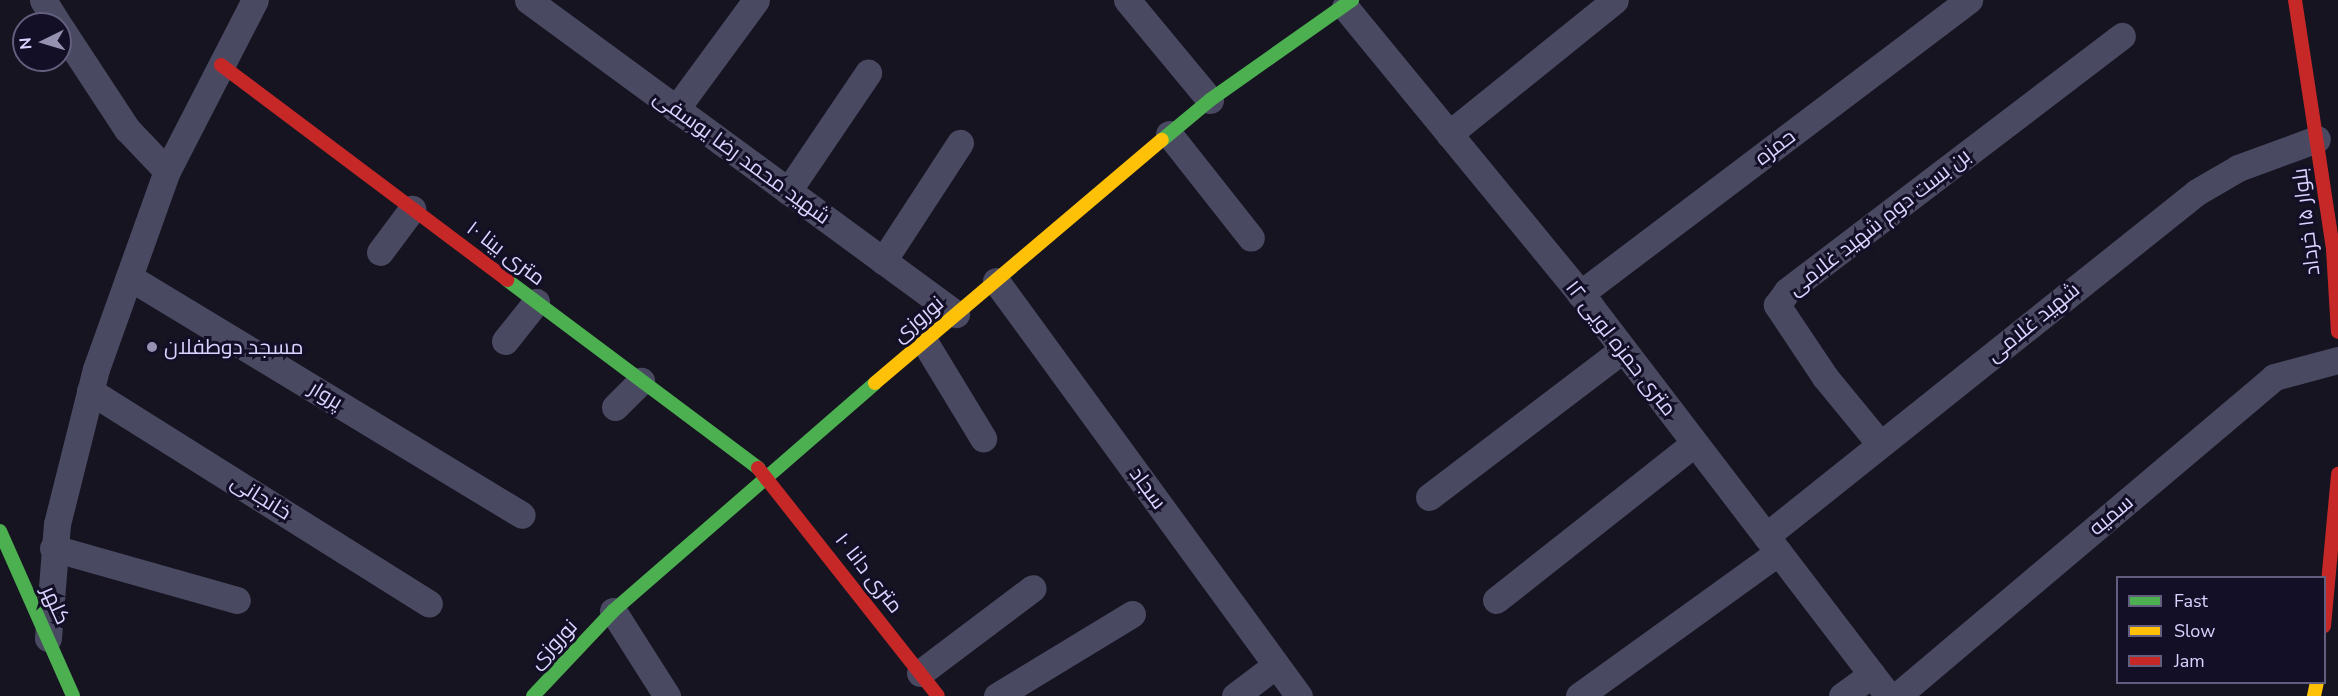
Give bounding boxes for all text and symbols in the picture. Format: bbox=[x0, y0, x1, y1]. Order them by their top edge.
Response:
north arrow bbox=[12, 12, 72, 72]
text: N bbox=[15, 36, 38, 50]
street label: شهید محمد رضا یوسفی bbox=[649, 84, 835, 230]
street label: حمزه bbox=[1750, 124, 1800, 170]
street label: بن بست دوم شهید غلامی bbox=[1783, 143, 1975, 301]
street label: بلوار ۱۵ خرداد bbox=[2287, 167, 2325, 277]
street label: ۱۰ متری بینا bbox=[462, 215, 550, 291]
street label: ۱۲ متری حمزه لویی bbox=[1560, 275, 1682, 421]
street label: شهید غلامی bbox=[1981, 277, 2085, 367]
street label: نوروزی bbox=[887, 290, 949, 348]
place label: مسجد دوطفلان bbox=[164, 334, 304, 360]
marker: مسجد دوطفلان bbox=[145, 340, 159, 354]
street label: پروار bbox=[305, 375, 347, 415]
street label: سجاد bbox=[1124, 462, 1172, 514]
street label: خانجانی bbox=[226, 469, 296, 525]
street label: سمیه bbox=[2084, 489, 2138, 541]
street label: ۱۰ متری دانا bbox=[830, 528, 908, 618]
legend bbox=[2116, 576, 2326, 684]
street label: کلهر bbox=[36, 582, 76, 628]
text: Fast bbox=[2174, 589, 2208, 613]
street label: نوروزی bbox=[523, 614, 583, 674]
text: Slow bbox=[2174, 619, 2215, 643]
text: Jam bbox=[2174, 649, 2205, 673]

